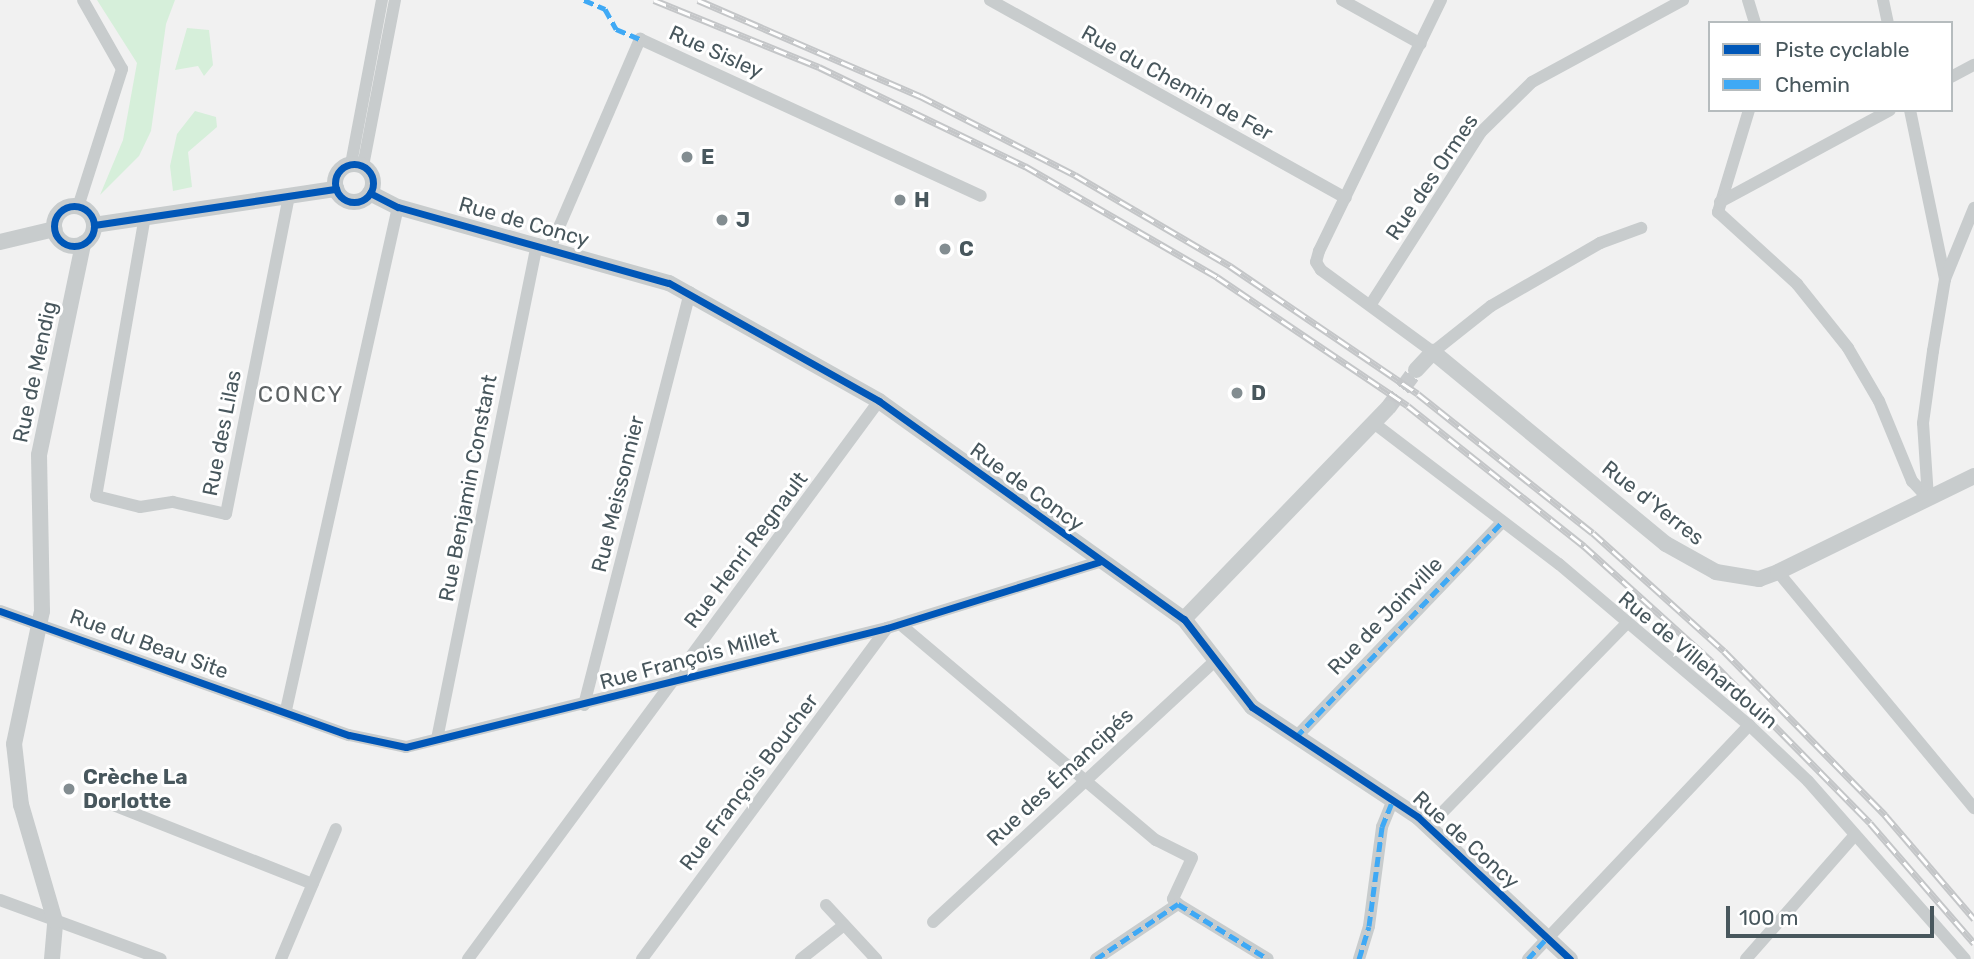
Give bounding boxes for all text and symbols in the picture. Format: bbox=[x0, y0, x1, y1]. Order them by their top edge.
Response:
street label: Rue Sisley bbox=[665, 20, 767, 84]
street label: Rue du Chemin de Fer bbox=[1077, 20, 1277, 146]
legend bbox=[1708, 21, 1953, 112]
text: Piste cyclable bbox=[1775, 37, 1910, 62]
text: Chemin bbox=[1775, 72, 1850, 97]
street label: Rue des Ormes bbox=[1381, 109, 1483, 245]
place label: E bbox=[701, 144, 714, 170]
marker: E bbox=[679, 149, 695, 165]
place label: H bbox=[914, 187, 930, 213]
street label: Rue de Concy bbox=[456, 191, 592, 253]
marker: H bbox=[892, 192, 908, 208]
place label: J bbox=[736, 207, 750, 233]
marker: J bbox=[714, 212, 730, 228]
place label: C bbox=[959, 236, 974, 262]
marker: C bbox=[937, 241, 953, 257]
street label: Rue de Mendig bbox=[8, 299, 62, 445]
street label: Rue des Lilas bbox=[197, 368, 247, 498]
street label: Rue Benjamin Constant bbox=[434, 373, 502, 603]
district label: CONCY bbox=[258, 380, 344, 408]
place label: D bbox=[1251, 380, 1266, 406]
marker: D bbox=[1229, 385, 1245, 401]
street label: Rue Meissonnier bbox=[586, 413, 650, 575]
street label: Rue de Concy bbox=[965, 437, 1089, 537]
street label: Rue d'Yerres bbox=[1597, 455, 1709, 551]
street label: Rue Henri Regnault bbox=[679, 467, 813, 633]
street label: Rue de Joinville bbox=[1322, 552, 1448, 680]
street label: Rue de Villehardouin bbox=[1613, 586, 1783, 734]
street label: Rue du Beau Site bbox=[66, 604, 232, 684]
street label: Rue François Millet bbox=[597, 623, 781, 695]
street label: Rue François Boucher bbox=[674, 689, 824, 875]
street label: Rue des Émancipés bbox=[982, 703, 1138, 851]
place label: Crèche La Dorlotte bbox=[83, 764, 188, 814]
marker: Crèche La Dorlotte bbox=[61, 781, 77, 797]
street label: Rue de Concy bbox=[1408, 786, 1524, 894]
scale bar bbox=[1729, 892, 1937, 936]
text: 100 m bbox=[1739, 905, 1798, 930]

